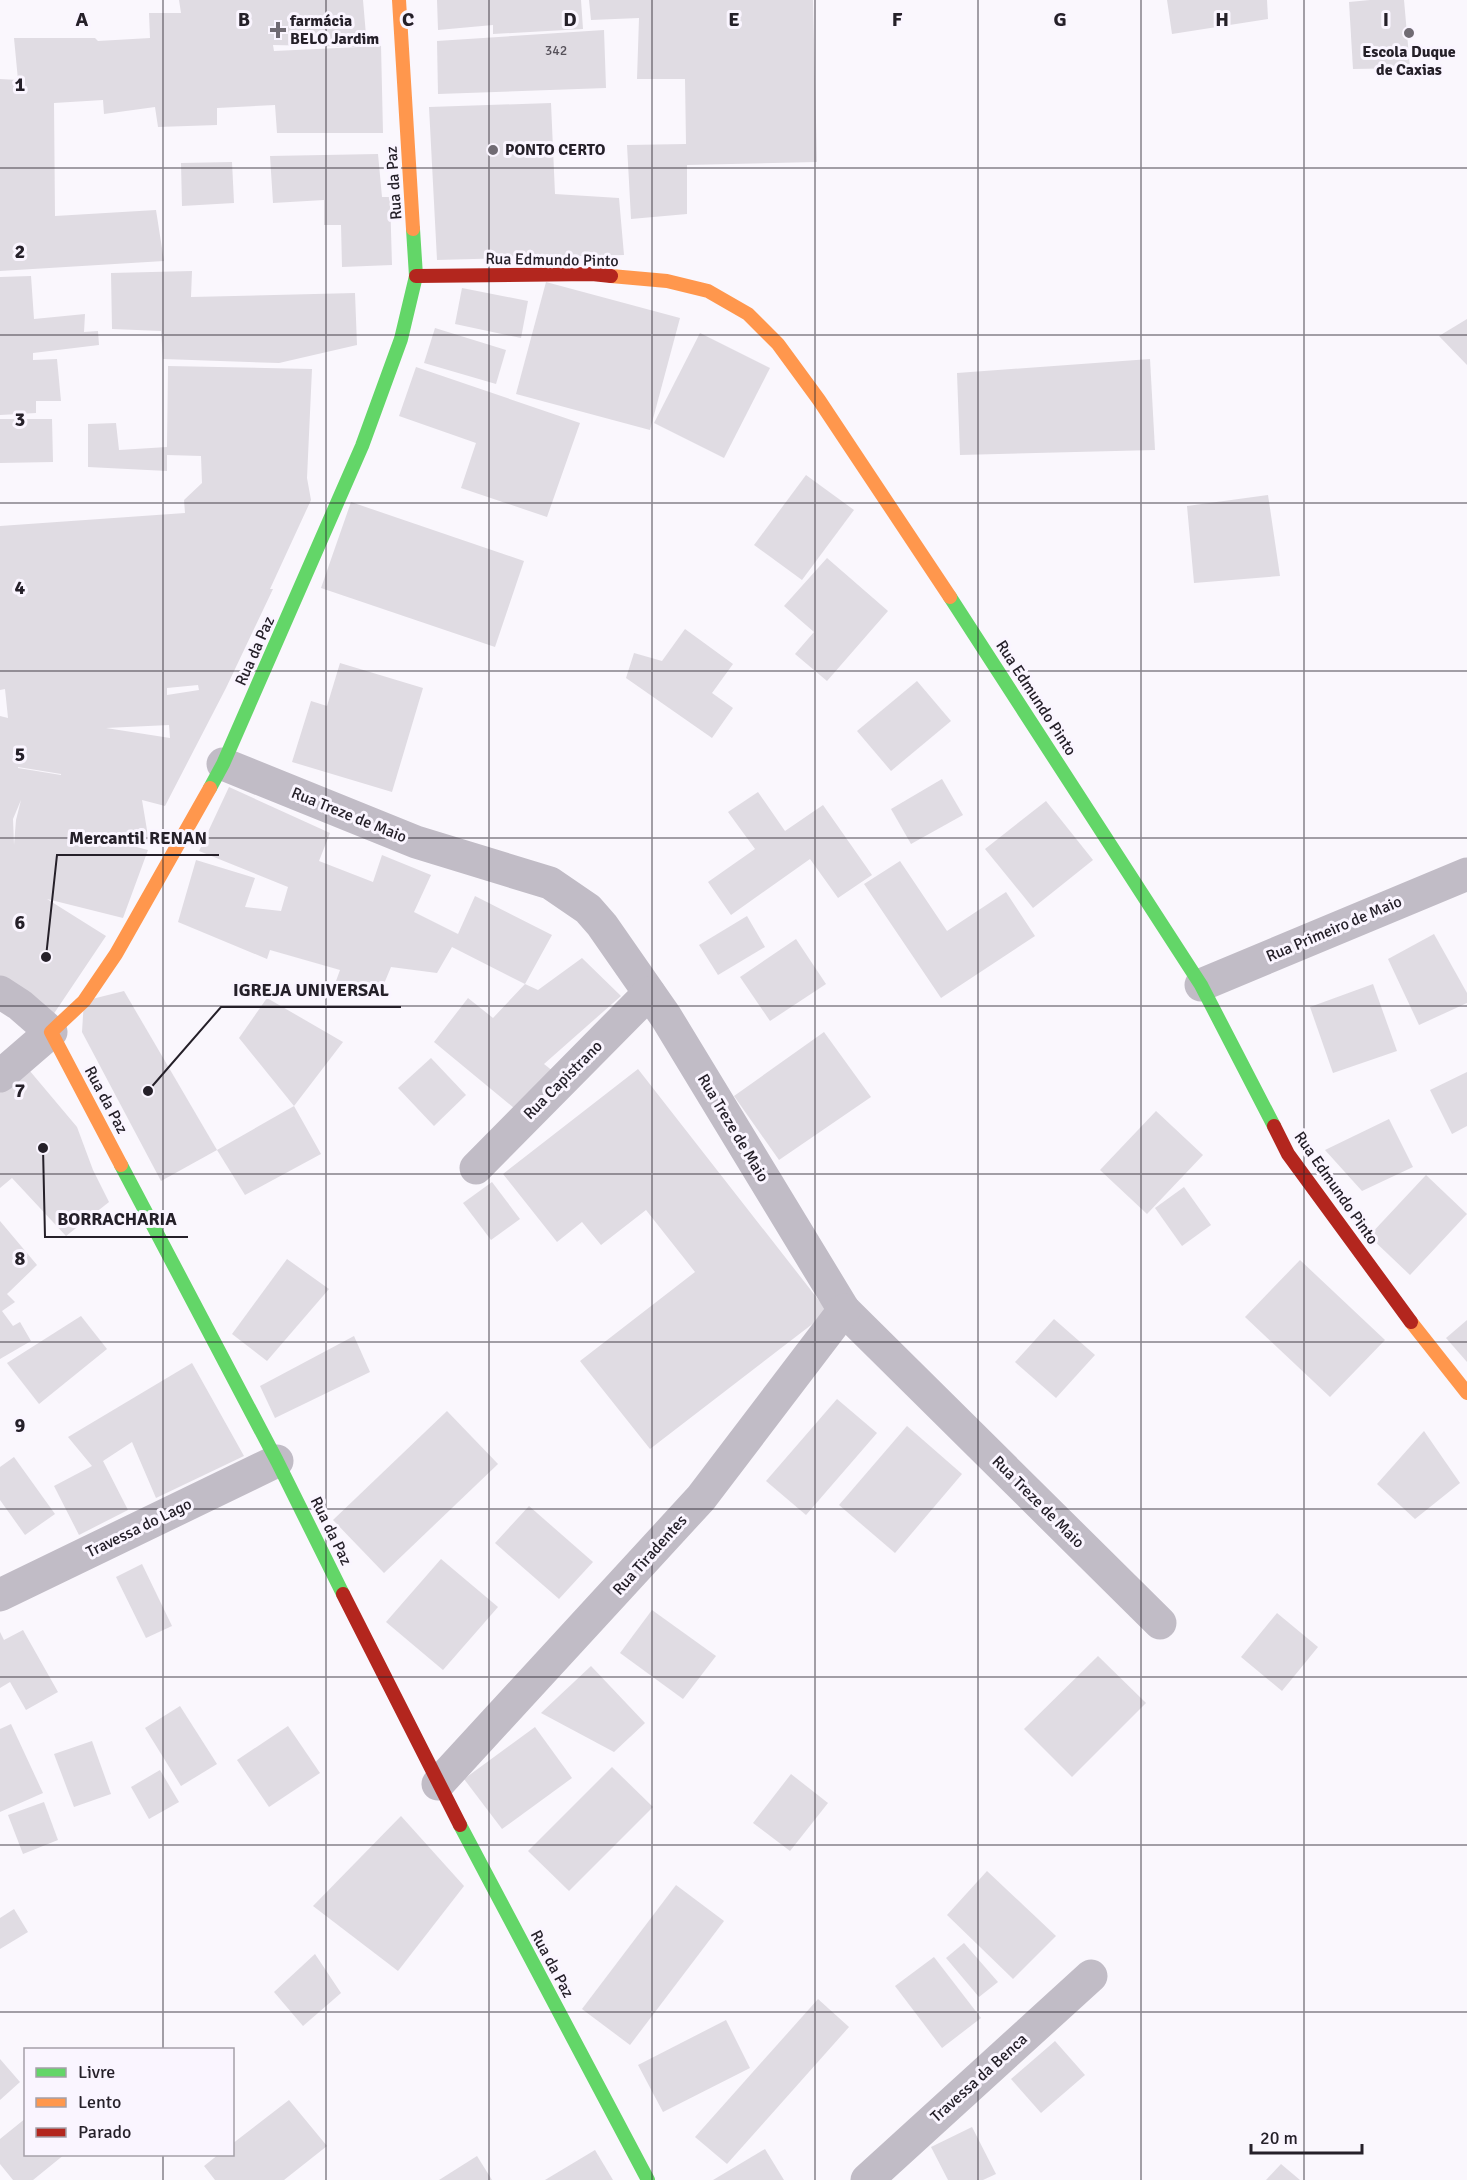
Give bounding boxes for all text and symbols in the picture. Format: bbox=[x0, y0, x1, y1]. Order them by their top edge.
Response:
text: A bbox=[76, 7, 89, 32]
text: B bbox=[238, 7, 250, 32]
text: C bbox=[402, 7, 414, 32]
text: D bbox=[563, 7, 577, 32]
text: E bbox=[728, 7, 740, 32]
text: F bbox=[892, 7, 903, 32]
text: G bbox=[1053, 7, 1067, 32]
text: H bbox=[1215, 7, 1229, 32]
text: I bbox=[1383, 7, 1389, 32]
place label: farmácia BELO Jardim bbox=[289, 11, 379, 49]
marker: farmácia BELO Jardim bbox=[271, 23, 285, 37]
marker: Escola Duque de Caxias bbox=[1402, 26, 1416, 40]
house number: 342 bbox=[545, 42, 567, 59]
place label: Escola Duque de Caxias bbox=[1362, 42, 1456, 80]
text: 1 bbox=[15, 72, 26, 97]
place label: PONTO CERTO bbox=[505, 140, 606, 160]
marker: PONTO CERTO bbox=[486, 143, 500, 157]
street label: Rua da Paz bbox=[381, 146, 407, 220]
text: 2 bbox=[15, 239, 25, 264]
street label: Rua Edmundo Pinto bbox=[485, 249, 619, 271]
text: 3 bbox=[15, 407, 25, 432]
text: 4 bbox=[15, 575, 26, 600]
street label: Rua da Paz bbox=[231, 613, 279, 689]
street label: Rua Edmundo Pinto bbox=[991, 637, 1081, 759]
text: 5 bbox=[15, 742, 25, 767]
street label: Rua Treze de Maio bbox=[288, 783, 410, 847]
callout: Mercantil RENAN bbox=[57, 819, 219, 855]
text: Mercantil RENAN bbox=[69, 827, 207, 849]
street label: Rua Primeiro de Maio bbox=[1263, 891, 1405, 967]
text: 6 bbox=[15, 910, 26, 935]
callout: IGREJA UNIVERSAL bbox=[221, 971, 401, 1007]
text: IGREJA UNIVERSAL bbox=[233, 979, 390, 1001]
street label: Rua Capistrano bbox=[519, 1036, 607, 1124]
street label: Rua da Paz bbox=[80, 1063, 132, 1137]
street label: Rua Treze de Maio bbox=[693, 1070, 773, 1186]
text: 7 bbox=[15, 1078, 26, 1103]
street label: Rua Edmundo Pinto bbox=[1290, 1128, 1382, 1248]
callout: BORRACHARIA bbox=[45, 1201, 188, 1237]
text: BORRACHARIA bbox=[57, 1208, 177, 1230]
text: 8 bbox=[15, 1246, 26, 1271]
text: 9 bbox=[15, 1413, 26, 1438]
street label: Rua Treze de Maio bbox=[988, 1452, 1088, 1552]
street label: Rua da Paz bbox=[306, 1493, 356, 1569]
street label: Travessa do Lago bbox=[83, 1494, 195, 1562]
street label: Rua Tiradentes bbox=[609, 1511, 691, 1599]
street label: Rua da Paz bbox=[526, 1927, 578, 2001]
street label: Travessa da Benca bbox=[926, 2029, 1032, 2127]
legend bbox=[24, 2048, 234, 2156]
text: Livre bbox=[78, 2061, 115, 2083]
text: Lento bbox=[78, 2091, 121, 2113]
scale bar bbox=[1251, 2117, 1362, 2155]
text: Parado bbox=[78, 2121, 131, 2143]
text: 20 m bbox=[1260, 2127, 1298, 2149]

